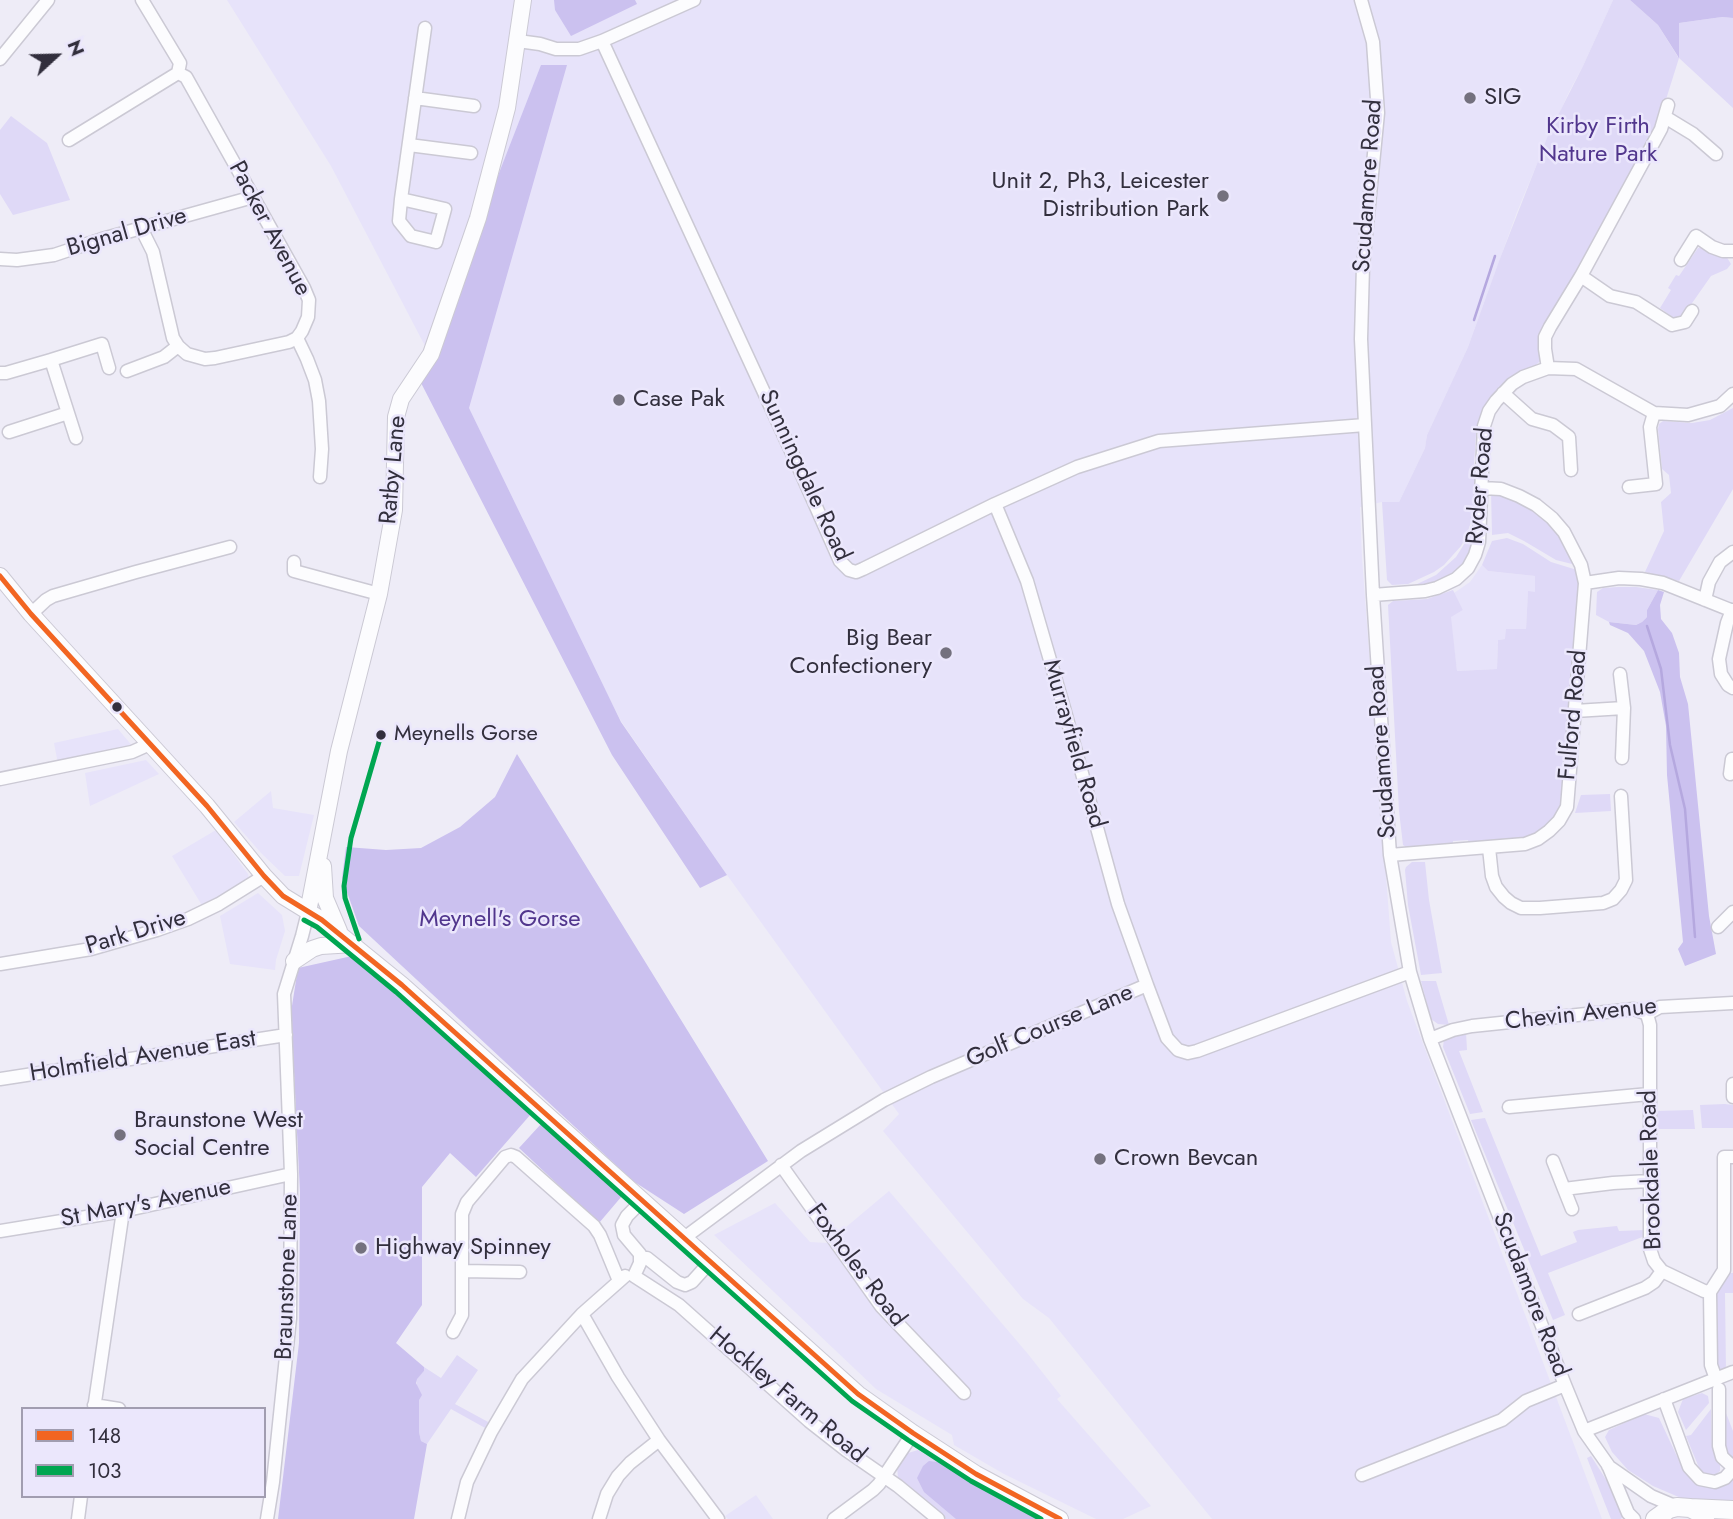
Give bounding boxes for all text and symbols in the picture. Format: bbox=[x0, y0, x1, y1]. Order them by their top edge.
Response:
north arrow bbox=[21, 21, 91, 91]
text: N bbox=[61, 36, 91, 60]
place label: SIG bbox=[1484, 84, 1522, 112]
marker: SIG bbox=[1462, 90, 1478, 106]
street label: Scudamore Road bbox=[1349, 98, 1389, 274]
park label: Kirby Firth Nature Park bbox=[1539, 113, 1657, 169]
street label: Packer Avenue bbox=[221, 157, 317, 301]
place label: Unit 2, Ph3, Leicester Distribution Park bbox=[992, 168, 1209, 224]
marker: Unit 2, Ph3, Leicester Distribution Park bbox=[1215, 188, 1231, 204]
street label: Bignal Drive bbox=[64, 202, 190, 264]
place label: Case Pak bbox=[633, 386, 725, 414]
street label: Sunningdale Road bbox=[752, 386, 856, 566]
marker: Case Pak bbox=[611, 392, 627, 408]
street label: Ratby Lane bbox=[375, 414, 413, 526]
street label: Ryder Road bbox=[1462, 426, 1500, 546]
place label: Big Bear Confectionery bbox=[790, 625, 932, 681]
marker: Big Bear Confectionery bbox=[938, 645, 954, 661]
street label: Fulford Road bbox=[1554, 649, 1594, 781]
street label: Murrayfield Road bbox=[1035, 656, 1111, 832]
street label: Scudamore Road bbox=[1363, 664, 1403, 840]
unlabelled marker bbox=[110, 700, 124, 714]
place label: Meynells Gorse bbox=[394, 722, 538, 748]
marker: Meynells Gorse bbox=[374, 728, 388, 742]
street label: Park Drive bbox=[82, 904, 190, 962]
park label: Meynell's Gorse bbox=[419, 906, 581, 934]
street label: Golf Course Lane bbox=[962, 979, 1138, 1075]
street label: Chevin Avenue bbox=[1504, 993, 1658, 1037]
street label: Holmfield Avenue East bbox=[28, 1025, 258, 1089]
street label: Brookdale Road bbox=[1635, 1089, 1669, 1251]
place label: Braunstone West Social Centre bbox=[134, 1107, 303, 1163]
marker: Braunstone West Social Centre bbox=[112, 1127, 128, 1143]
place label: Crown Bevcan bbox=[1114, 1145, 1258, 1173]
marker: Crown Bevcan bbox=[1092, 1151, 1108, 1167]
street label: St Mary's Avenue bbox=[58, 1173, 234, 1235]
street label: Braunstone Lane bbox=[271, 1193, 305, 1361]
street label: Foxholes Road bbox=[800, 1199, 912, 1333]
street label: Scudamore Road bbox=[1485, 1209, 1575, 1381]
place label: Highway Spinney bbox=[375, 1234, 551, 1262]
marker: Highway Spinney bbox=[353, 1240, 369, 1256]
street label: Hockley Farm Road bbox=[703, 1322, 871, 1470]
legend bbox=[21, 1407, 266, 1498]
text: 148 bbox=[88, 1421, 121, 1451]
text: 103 bbox=[88, 1456, 122, 1486]

